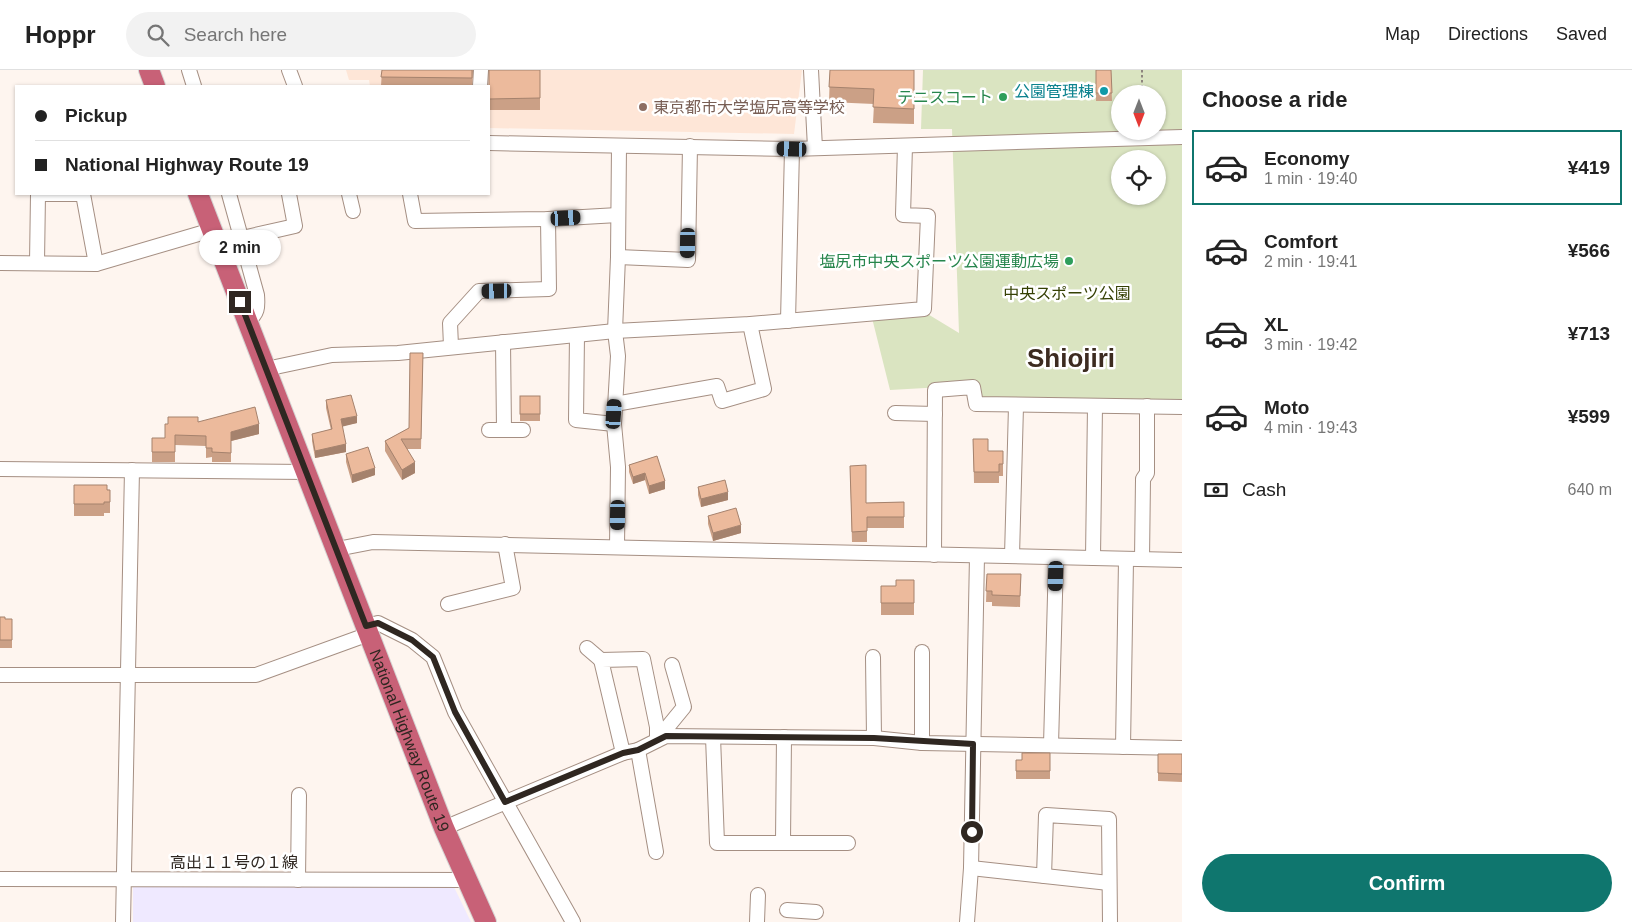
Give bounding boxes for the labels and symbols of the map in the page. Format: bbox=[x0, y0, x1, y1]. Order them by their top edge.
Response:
place label: 公園管理棟 bbox=[1014, 83, 1094, 100]
marker: 公園管理棟 bbox=[1098, 85, 1110, 97]
north arrow bbox=[1111, 85, 1166, 140]
place label: テニスコート bbox=[897, 89, 993, 106]
marker: テニスコート bbox=[997, 91, 1009, 103]
place label: 東京都市大学塩尻高等学校 bbox=[653, 99, 845, 116]
marker: 東京都市大学塩尻高等学校 bbox=[637, 101, 649, 113]
car bbox=[776, 141, 807, 157]
car bbox=[550, 210, 581, 226]
car bbox=[680, 228, 695, 258]
callout: 2 min bbox=[199, 230, 281, 264]
place label: 塩尻市中央スポーツ公園運動広場 bbox=[819, 253, 1059, 270]
marker: 塩尻市中央スポーツ公園運動広場 bbox=[1063, 255, 1075, 267]
car bbox=[481, 283, 512, 299]
park label: 中央スポーツ公園 bbox=[1003, 285, 1131, 302]
route end bbox=[229, 291, 251, 313]
district label: Shiojiri bbox=[1027, 343, 1115, 373]
car bbox=[605, 399, 622, 429]
car bbox=[610, 500, 625, 530]
car bbox=[1047, 561, 1064, 591]
street label: National Highway Route 19 bbox=[367, 647, 453, 834]
route start bbox=[961, 821, 983, 843]
street label: 高出１１号の１線 bbox=[170, 854, 298, 871]

